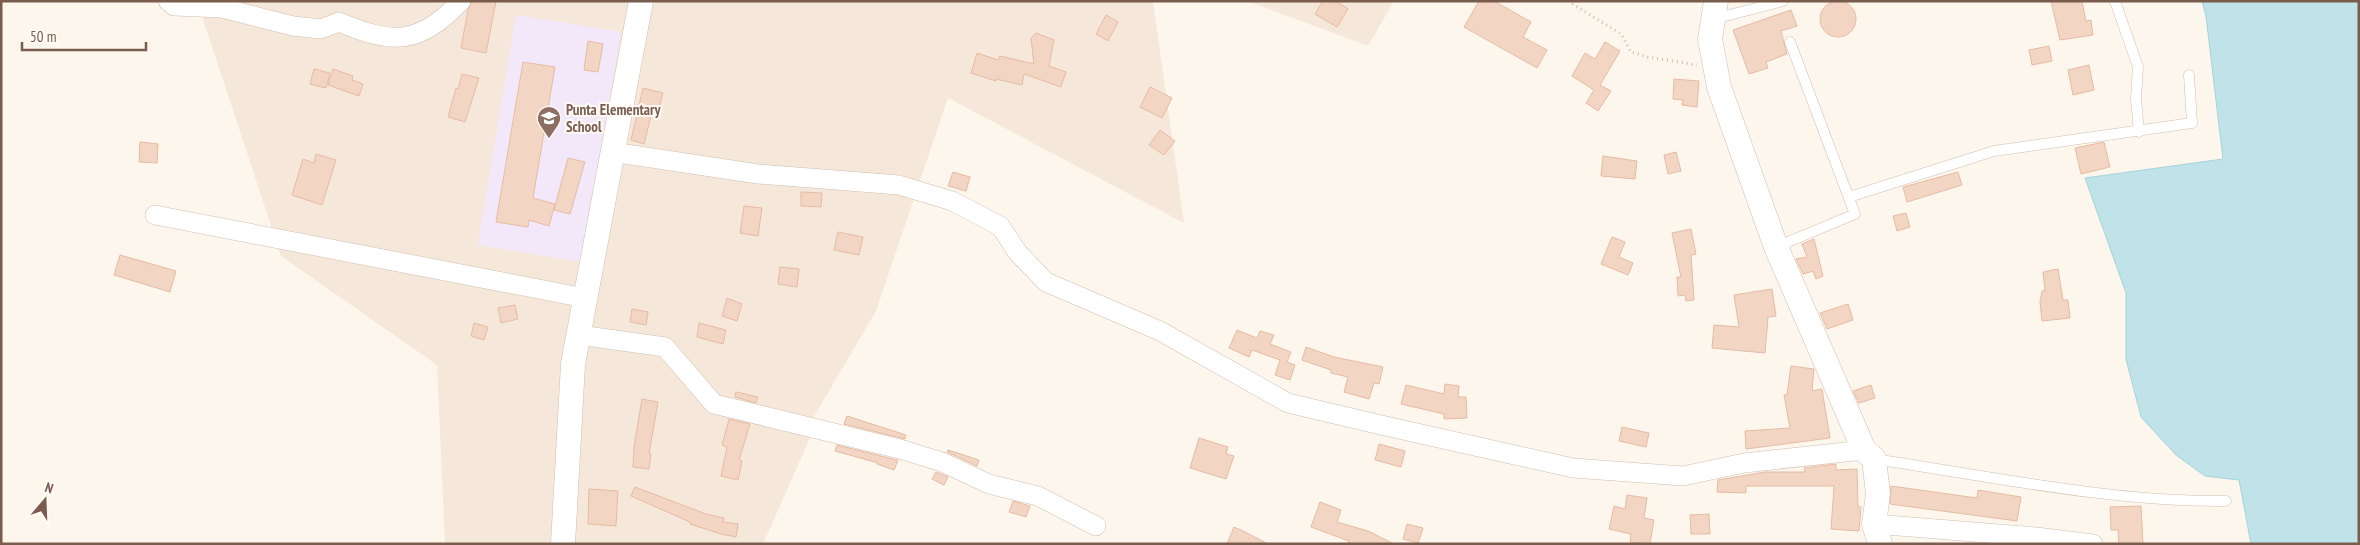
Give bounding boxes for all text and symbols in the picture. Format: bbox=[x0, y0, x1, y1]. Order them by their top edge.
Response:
scale bar bbox=[22, 20, 146, 52]
text: 50 m bbox=[30, 27, 56, 46]
place label: Punta Elementary School bbox=[566, 100, 661, 136]
school or university icon: Punta Elementary School bbox=[536, 105, 562, 139]
north arrow bbox=[20, 475, 70, 525]
text: N bbox=[43, 478, 56, 497]

